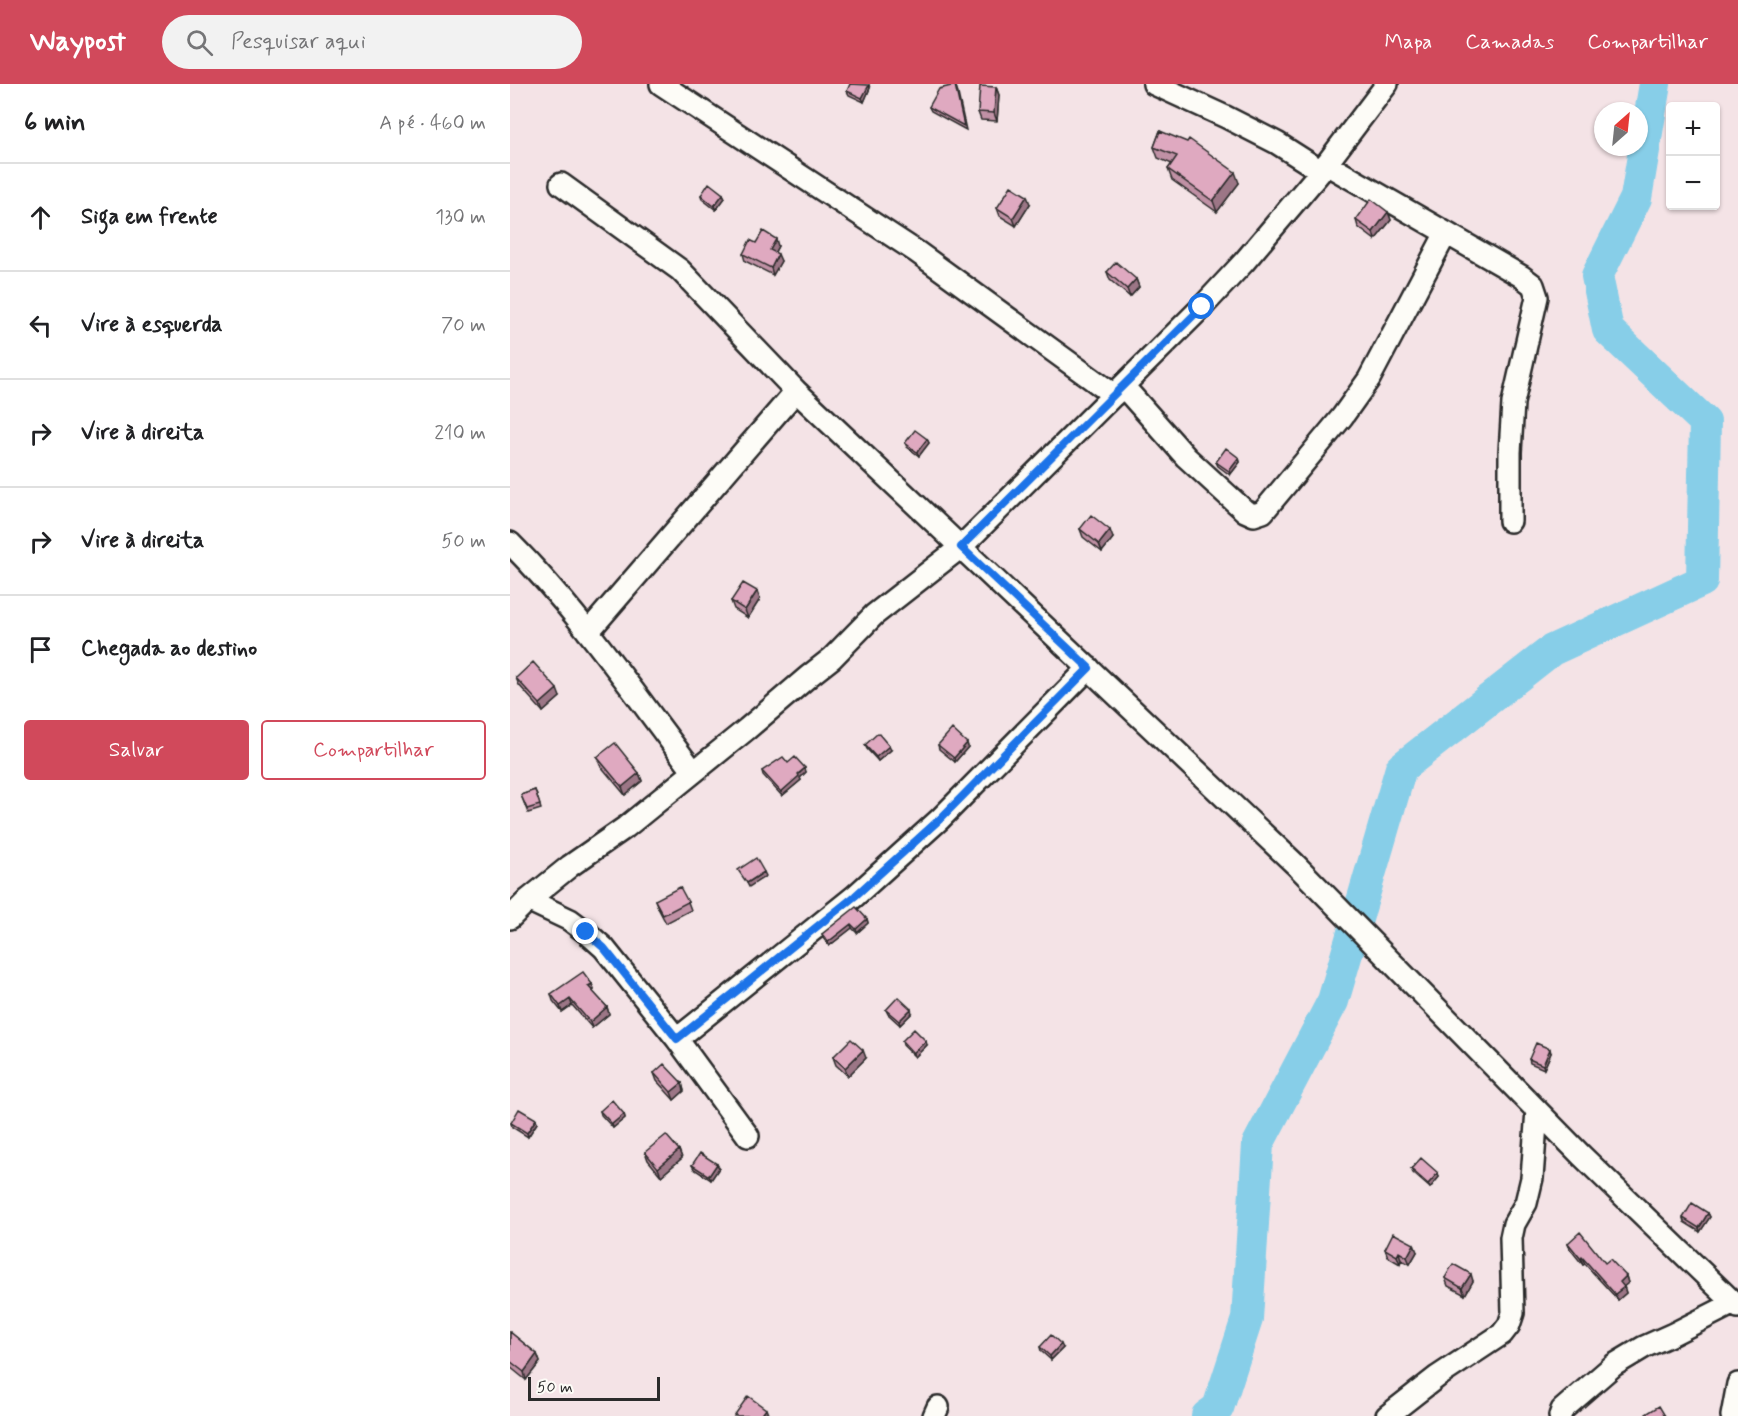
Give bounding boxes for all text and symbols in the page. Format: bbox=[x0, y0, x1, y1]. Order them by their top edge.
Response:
search box bbox=[162, 15, 582, 69]
text: Waypost bbox=[30, 24, 126, 61]
icon: search bbox=[183, 26, 216, 59]
text: Pesquisar aqui bbox=[231, 28, 366, 56]
text: Mapa bbox=[1384, 28, 1432, 56]
text: Camadas bbox=[1465, 28, 1554, 56]
text: Compartilhar bbox=[1587, 28, 1708, 56]
north arrow bbox=[1594, 102, 1648, 156]
map controls bbox=[1666, 102, 1720, 210]
button: + bbox=[1666, 102, 1720, 156]
text: 6 min bbox=[24, 106, 86, 140]
text: A pé · 460 m bbox=[379, 110, 486, 137]
button: − bbox=[1666, 156, 1720, 210]
icon: ahead bbox=[24, 201, 57, 234]
text: Siga em frente bbox=[81, 203, 218, 231]
text: 130 m bbox=[435, 204, 486, 231]
route start bbox=[1188, 293, 1214, 319]
icon: left bbox=[24, 309, 57, 342]
text: Vire à esquerda bbox=[81, 311, 222, 339]
text: 70 m bbox=[441, 312, 486, 339]
icon: right bbox=[24, 417, 57, 450]
text: Vire à direita bbox=[81, 419, 204, 447]
text: 210 m bbox=[434, 420, 486, 447]
icon: right bbox=[24, 525, 57, 558]
text: Vire à direita bbox=[81, 527, 204, 555]
text: 50 m bbox=[441, 528, 486, 555]
icon: arrive bbox=[24, 633, 57, 666]
text: Chegada ao destino bbox=[81, 635, 257, 663]
button: Salvar bbox=[24, 720, 249, 780]
button: Compartilhar bbox=[261, 720, 486, 780]
route end bbox=[572, 918, 598, 944]
scale bar bbox=[528, 1374, 660, 1402]
text: 50 m bbox=[537, 1377, 573, 1398]

